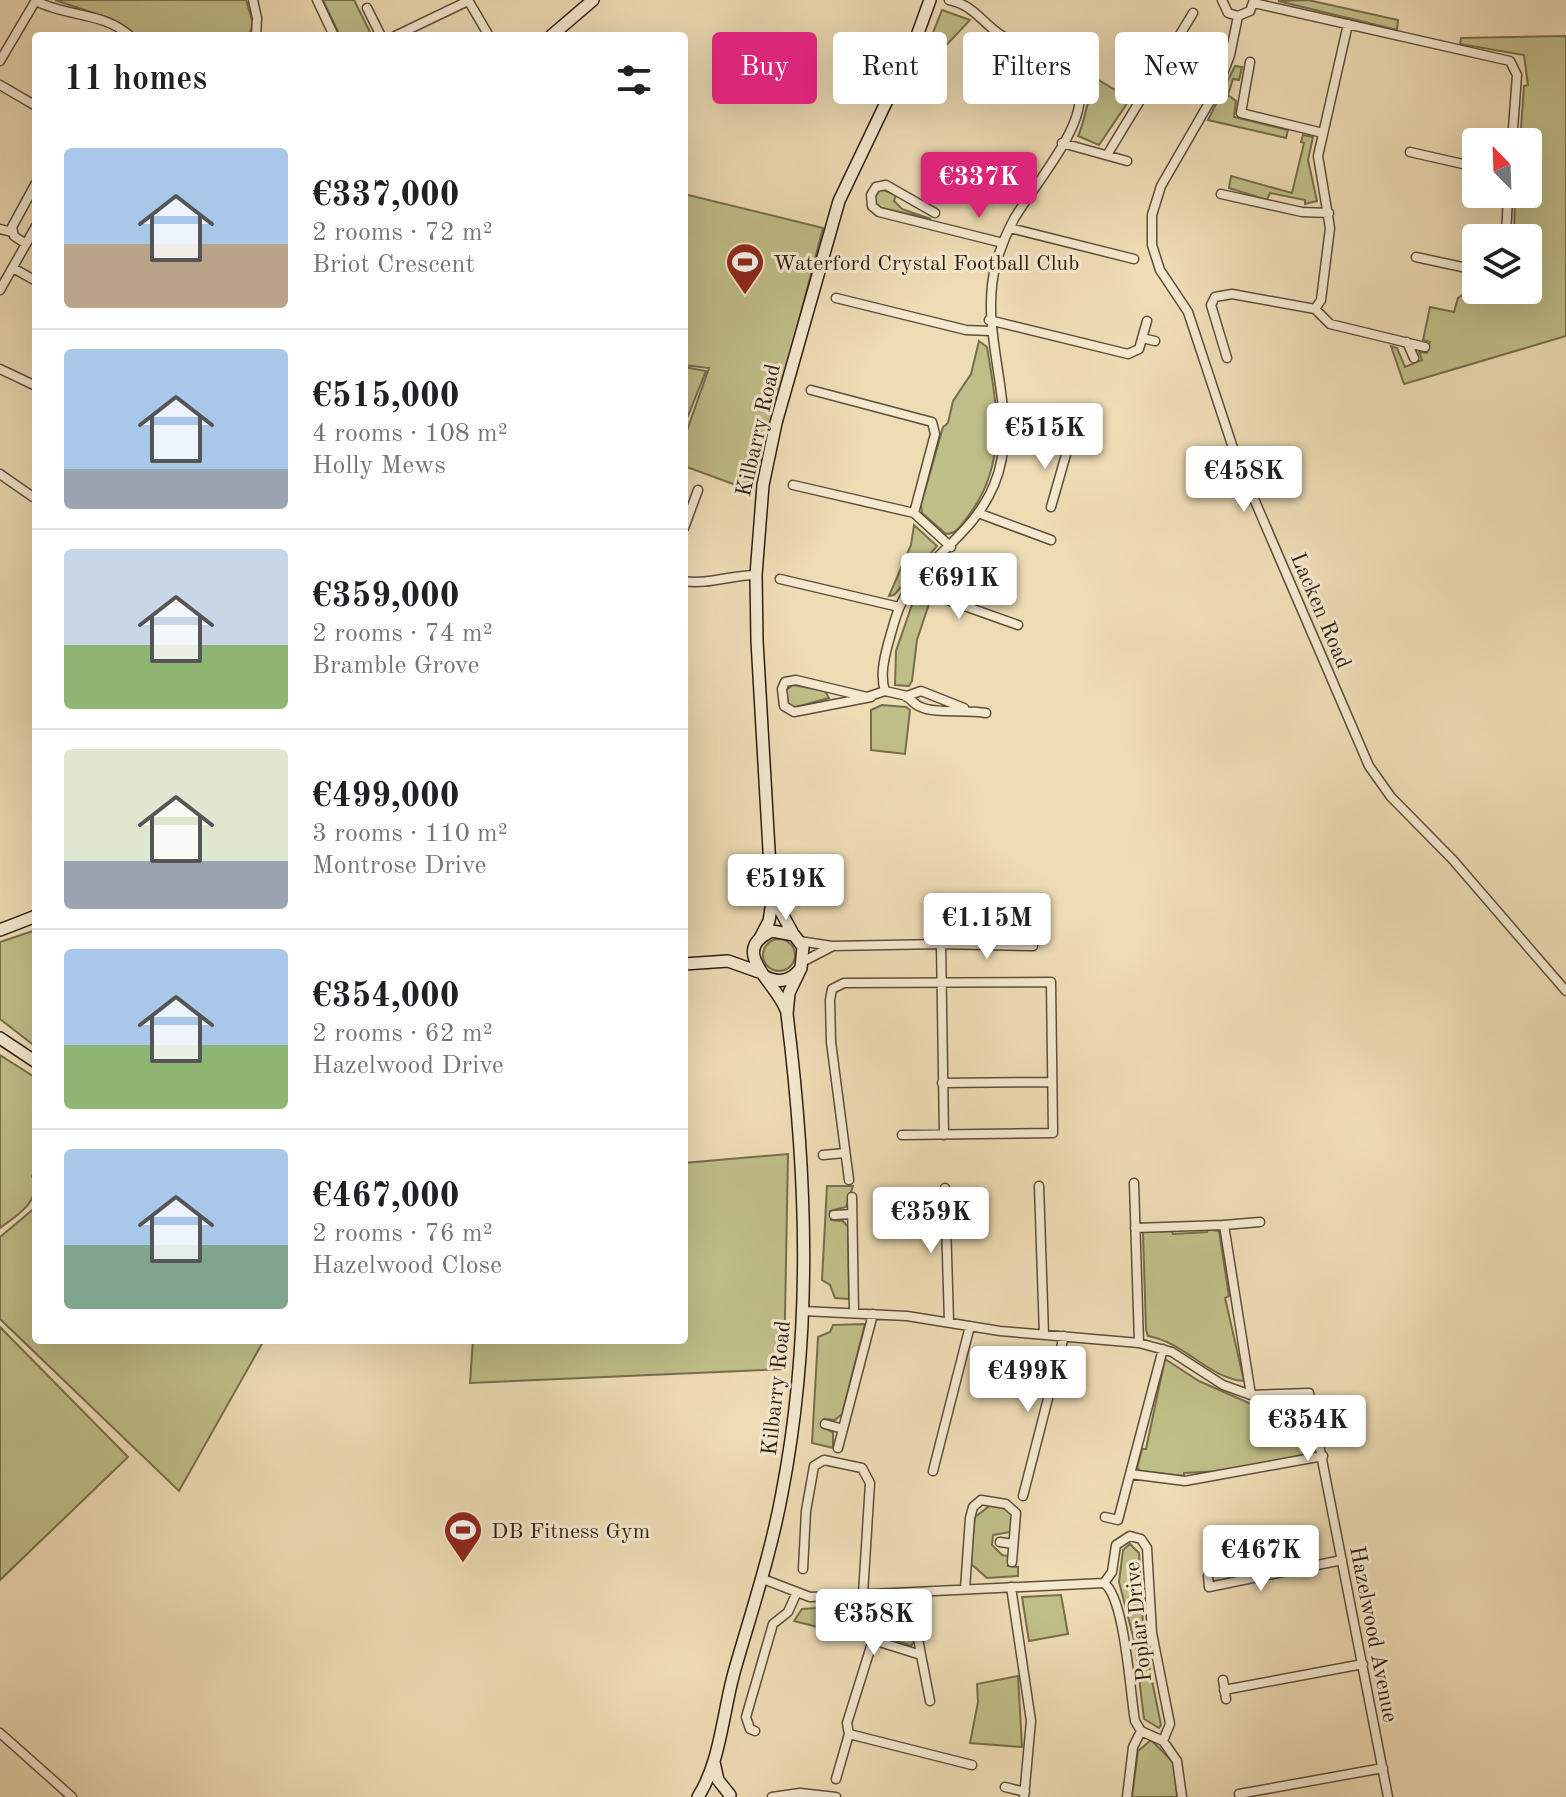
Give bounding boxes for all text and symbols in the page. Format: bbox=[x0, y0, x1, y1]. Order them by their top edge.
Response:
chip: Buy bbox=[712, 32, 817, 104]
chip: Rent bbox=[833, 32, 947, 104]
chip: Filters bbox=[963, 32, 1099, 104]
chip: New bbox=[1115, 32, 1228, 104]
icon: filters bbox=[612, 58, 656, 102]
text: 11 homes bbox=[64, 63, 207, 97]
north arrow bbox=[1462, 128, 1542, 208]
map controls bbox=[1462, 128, 1542, 304]
pin: €337K bbox=[923, 152, 1035, 220]
text: €337K bbox=[939, 165, 1019, 191]
text: €337,000 bbox=[312, 179, 460, 213]
icon: home bbox=[128, 180, 224, 276]
text: 2 rooms · 72 m² bbox=[312, 220, 493, 246]
button: layers bbox=[1462, 224, 1542, 304]
sports icon: Waterford Crystal Football Club bbox=[724, 241, 766, 296]
text: Briot Crescent bbox=[312, 252, 475, 278]
place label: Waterford Crystal Football Club bbox=[773, 253, 1080, 275]
street label: Kilbarry Road bbox=[733, 362, 785, 499]
text: €515,000 bbox=[312, 380, 460, 414]
icon: home bbox=[128, 381, 224, 477]
pin: €515K bbox=[989, 403, 1101, 471]
text: €515K bbox=[1005, 416, 1085, 442]
text: 4 rooms · 108 m² bbox=[312, 421, 508, 447]
pin: €458K bbox=[1188, 446, 1300, 514]
text: Holly Mews bbox=[312, 453, 446, 479]
text: €458K bbox=[1204, 459, 1284, 485]
street label: Lacken Road bbox=[1286, 549, 1354, 672]
pin: €691K bbox=[903, 553, 1015, 621]
text: €691K bbox=[919, 566, 999, 592]
text: €359,000 bbox=[312, 580, 460, 614]
icon: home bbox=[128, 581, 224, 677]
text: 2 rooms · 74 m² bbox=[312, 621, 493, 647]
text: Bramble Grove bbox=[312, 653, 479, 679]
text: €499,000 bbox=[312, 780, 460, 814]
icon: home bbox=[128, 781, 224, 877]
text: 3 rooms · 110 m² bbox=[312, 821, 508, 847]
text: Montrose Drive bbox=[312, 853, 486, 879]
pin: €519K bbox=[730, 854, 842, 922]
text: €519K bbox=[746, 867, 826, 893]
pin: €1.15M bbox=[922, 893, 1052, 961]
text: €1.15M bbox=[942, 906, 1032, 932]
text: €354,000 bbox=[312, 980, 460, 1014]
icon: home bbox=[128, 981, 224, 1077]
text: 2 rooms · 62 m² bbox=[312, 1021, 493, 1047]
text: Hazelwood Drive bbox=[312, 1053, 504, 1079]
text: €467,000 bbox=[312, 1180, 460, 1214]
icon: home bbox=[128, 1181, 224, 1277]
pin: €359K bbox=[875, 1187, 987, 1255]
text: €359K bbox=[891, 1200, 971, 1226]
text: 2 rooms · 76 m² bbox=[312, 1221, 493, 1247]
text: Hazelwood Close bbox=[312, 1253, 502, 1279]
street label: Kilbarry Road bbox=[759, 1320, 795, 1457]
pin: €499K bbox=[972, 1346, 1084, 1414]
text: €499K bbox=[988, 1359, 1068, 1385]
pin: €354K bbox=[1252, 1395, 1364, 1463]
text: €354K bbox=[1268, 1408, 1348, 1434]
sports icon: DB Fitness Gym bbox=[442, 1509, 484, 1564]
place label: DB Fitness Gym bbox=[491, 1521, 650, 1543]
pin: €467K bbox=[1205, 1525, 1317, 1593]
text: €467K bbox=[1221, 1538, 1301, 1564]
street label: Hazelwood Avenue bbox=[1345, 1544, 1401, 1724]
street label: Poplar Drive bbox=[1122, 1560, 1156, 1683]
pin: €358K bbox=[818, 1589, 930, 1657]
text: €358K bbox=[834, 1602, 914, 1628]

